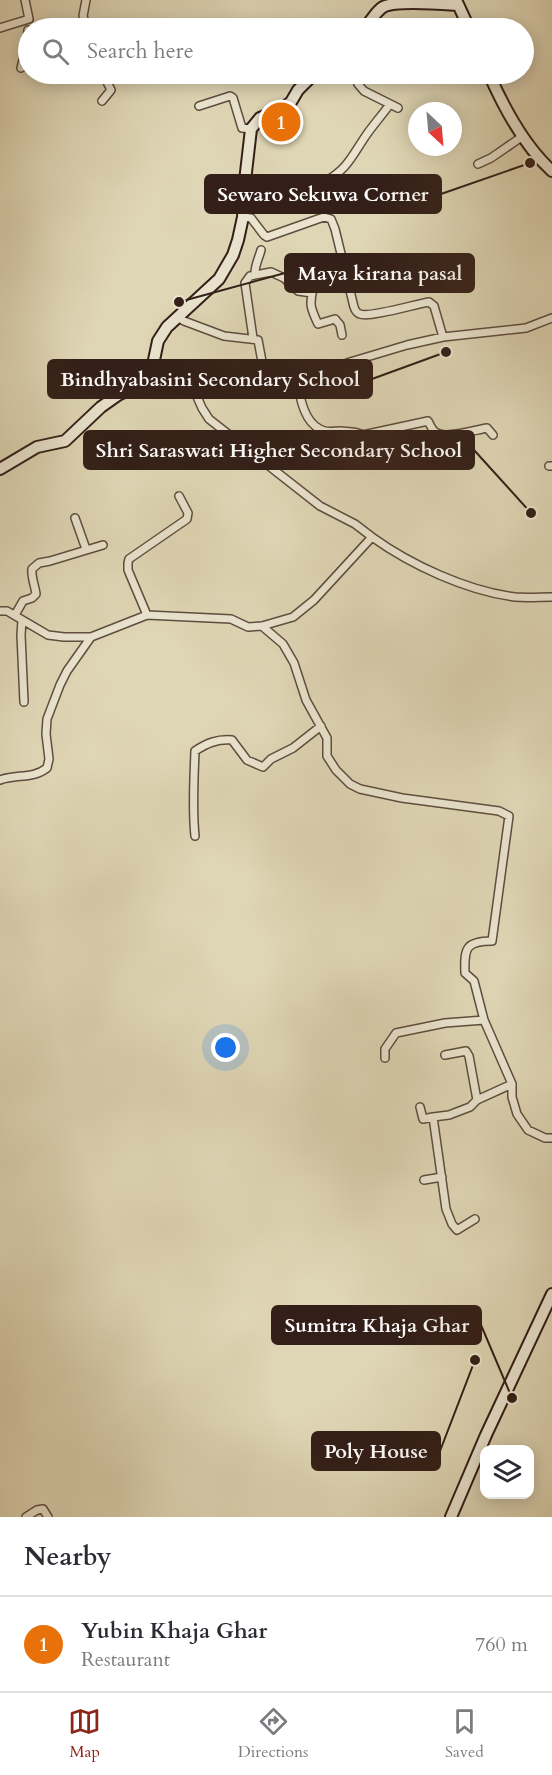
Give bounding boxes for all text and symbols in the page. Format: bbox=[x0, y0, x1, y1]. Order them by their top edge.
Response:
search box bbox=[18, 18, 534, 84]
icon: search bbox=[39, 35, 72, 68]
text: Search here bbox=[87, 36, 194, 66]
pin: 1 bbox=[262, 100, 300, 144]
north arrow bbox=[408, 102, 462, 156]
callout: Sewaro Sekuwa Corner bbox=[205, 175, 441, 213]
text: Sewaro Sekuwa Corner bbox=[217, 181, 429, 208]
callout: Maya kirana pasal bbox=[285, 254, 474, 292]
text: Maya kirana pasal bbox=[298, 260, 463, 287]
callout: Bindhyabasini Secondary School bbox=[48, 360, 372, 398]
text: Bindhyabasini Secondary School bbox=[60, 366, 360, 393]
callout: Shri Saraswati Higher Secondary School bbox=[84, 431, 474, 469]
text: Shri Saraswati Higher Secondary School bbox=[96, 437, 462, 464]
your location bbox=[211, 1033, 240, 1062]
callout: Sumitra Khaja Ghar bbox=[272, 1306, 481, 1344]
text: Sumitra Khaja Ghar bbox=[285, 1312, 470, 1339]
callout: Poly House bbox=[312, 1432, 440, 1470]
text: Poly House bbox=[324, 1438, 428, 1465]
map controls bbox=[480, 1445, 534, 1499]
button: layers bbox=[480, 1445, 534, 1499]
text: Nearby bbox=[24, 1539, 112, 1574]
text: Yubin Khaja Ghar bbox=[81, 1616, 267, 1646]
text: 1 bbox=[38, 1631, 49, 1658]
text: 760 m bbox=[475, 1631, 528, 1658]
text: Restaurant bbox=[81, 1646, 170, 1673]
tab: Map bbox=[68, 1705, 101, 1763]
tab: Directions bbox=[238, 1705, 308, 1763]
tab: Saved bbox=[445, 1705, 484, 1763]

